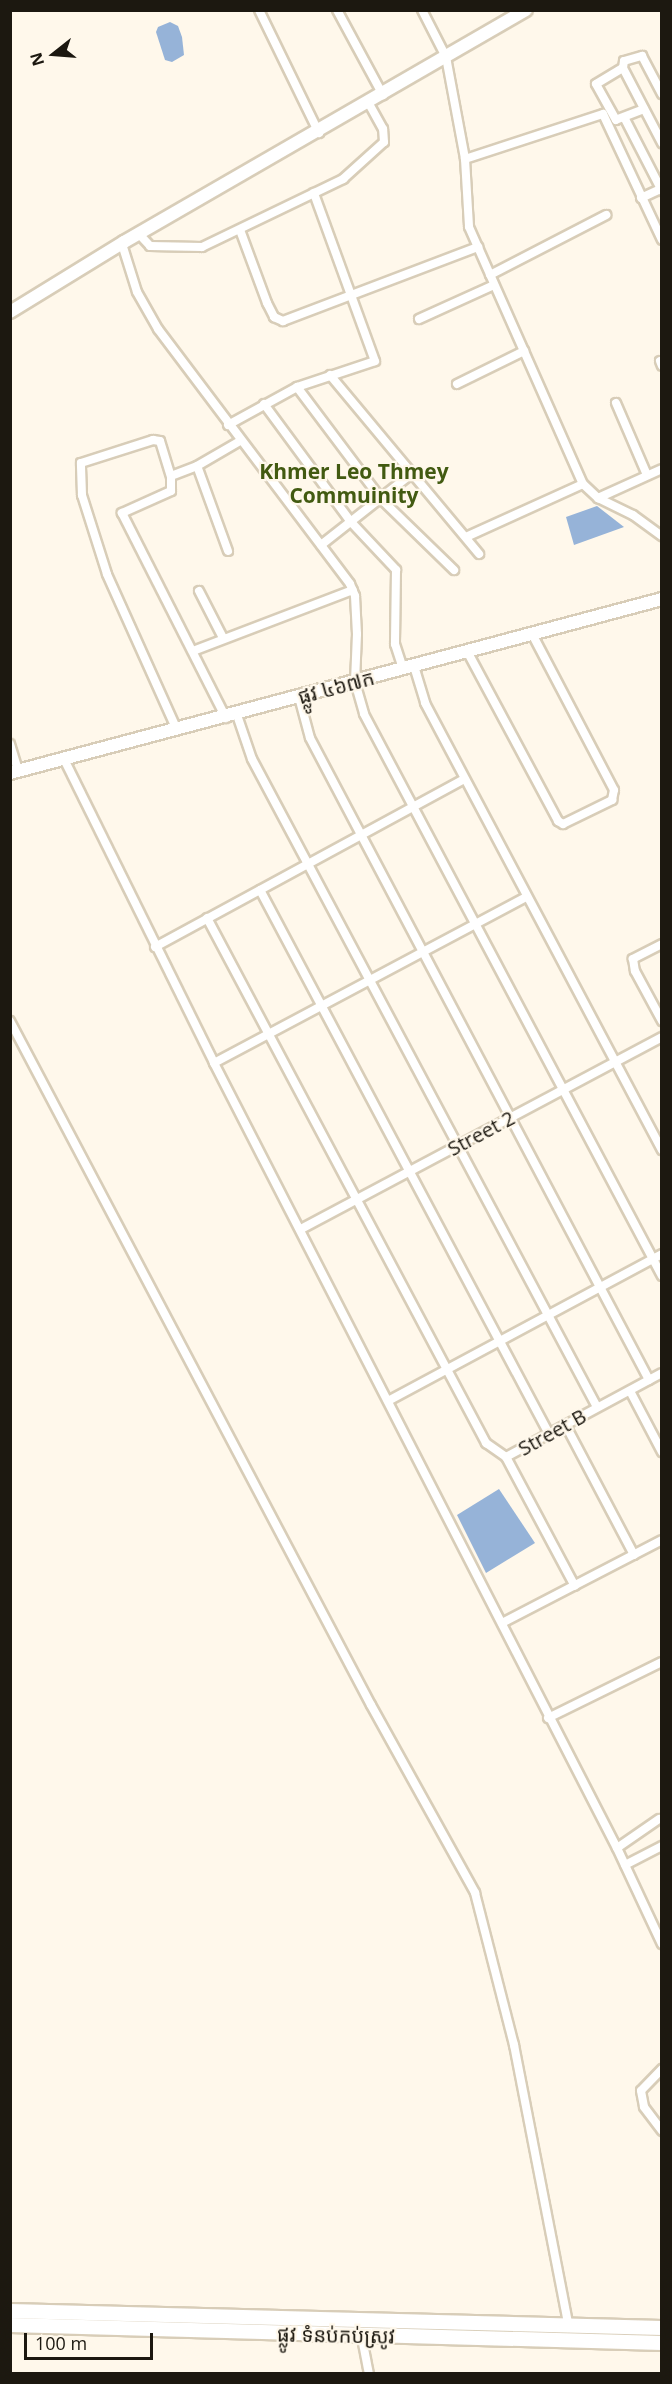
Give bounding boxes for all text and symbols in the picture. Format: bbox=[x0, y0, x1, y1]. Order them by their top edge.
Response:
north arrow bbox=[24, 24, 84, 84]
text: N bbox=[24, 50, 49, 69]
district label: Khmer Leo Thmey Commuinity bbox=[259, 458, 449, 508]
street label: ផ្លូវ ៤៦៧ក bbox=[295, 665, 377, 709]
street label: Street 2 bbox=[443, 1105, 519, 1161]
street label: Street B bbox=[514, 1404, 590, 1460]
scale bar bbox=[27, 2321, 156, 2359]
street label: ផ្លូវ ទំនប់កប់ស្រូវ bbox=[277, 2322, 395, 2348]
text: 100 m bbox=[35, 2331, 87, 2355]

